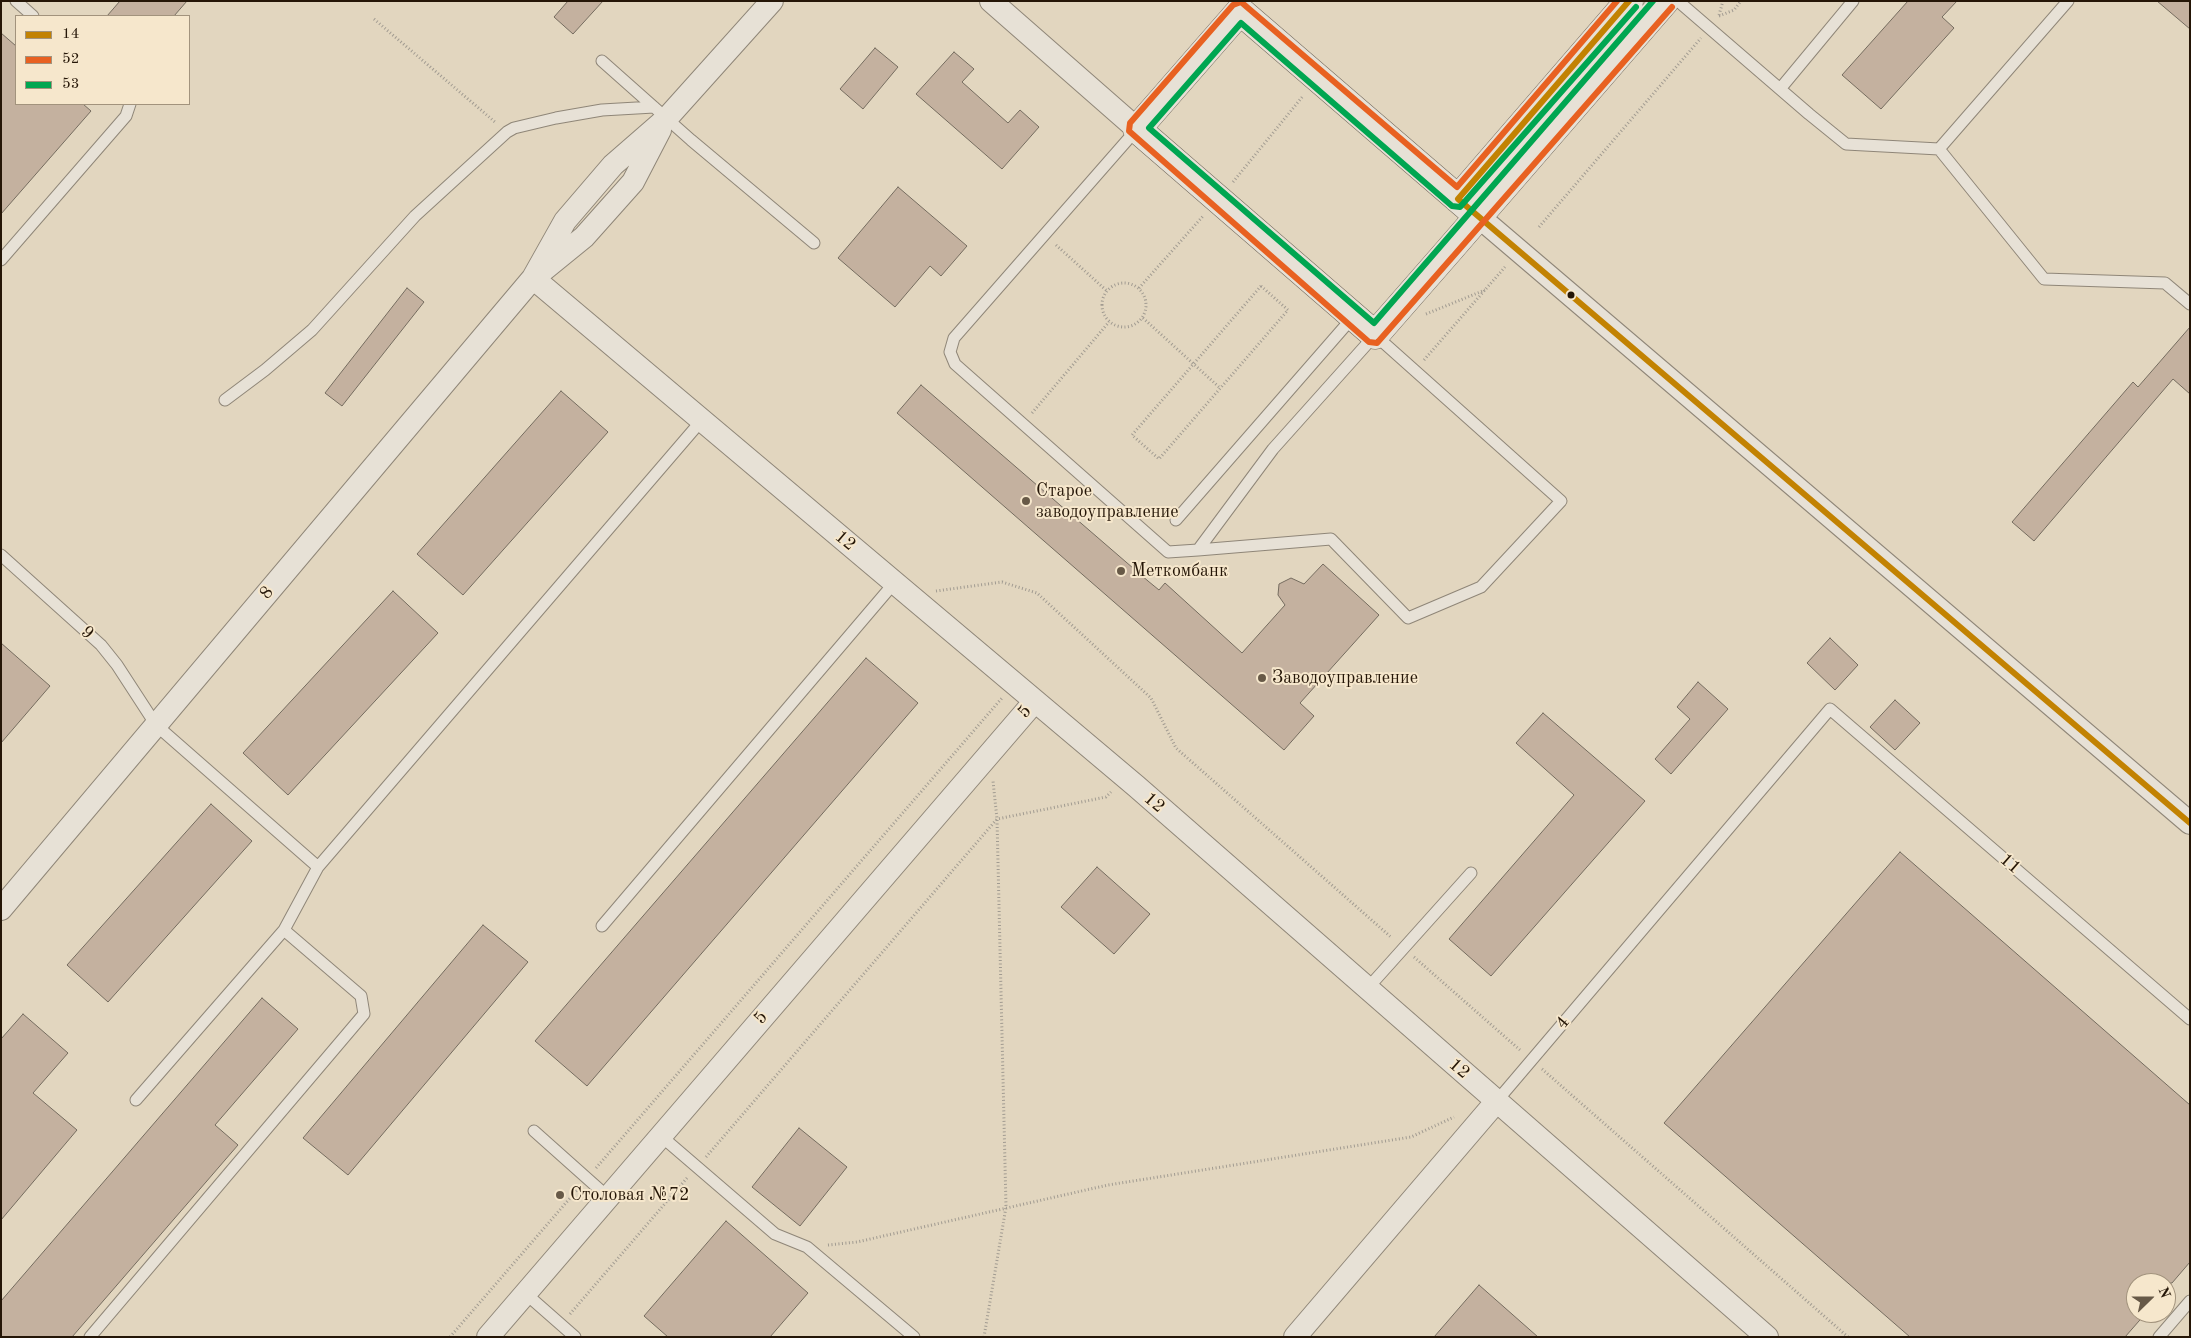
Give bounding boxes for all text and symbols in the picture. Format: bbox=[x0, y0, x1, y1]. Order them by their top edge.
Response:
legend bbox=[15, 15, 190, 105]
text: 14 bbox=[62, 27, 79, 42]
text: 52 bbox=[62, 52, 79, 67]
text: 53 bbox=[62, 77, 79, 92]
unlabelled marker bbox=[1566, 290, 1576, 300]
place label: Старое заводоуправление bbox=[1036, 480, 1179, 522]
marker: Старое заводоуправление bbox=[1020, 495, 1032, 507]
street label: 12 bbox=[830, 526, 860, 556]
place label: Меткомбанк bbox=[1131, 560, 1228, 582]
marker: Меткомбанк bbox=[1115, 565, 1127, 577]
street label: 8 bbox=[255, 582, 279, 604]
street label: 9 bbox=[76, 621, 98, 645]
place label: Заводоуправление bbox=[1272, 667, 1418, 689]
marker: Заводоуправление bbox=[1256, 672, 1268, 684]
street label: 5 bbox=[1013, 701, 1037, 723]
street label: 12 bbox=[1139, 788, 1169, 818]
street label: 11 bbox=[1995, 849, 2025, 879]
street label: 5 bbox=[749, 1007, 773, 1029]
street label: 4 bbox=[1551, 1012, 1575, 1034]
street label: 12 bbox=[1444, 1054, 1474, 1084]
place label: Столовая №72 bbox=[570, 1184, 690, 1206]
marker: Столовая №72 bbox=[554, 1189, 566, 1201]
north arrow bbox=[2126, 1273, 2176, 1323]
text: N bbox=[2155, 1285, 2172, 1300]

